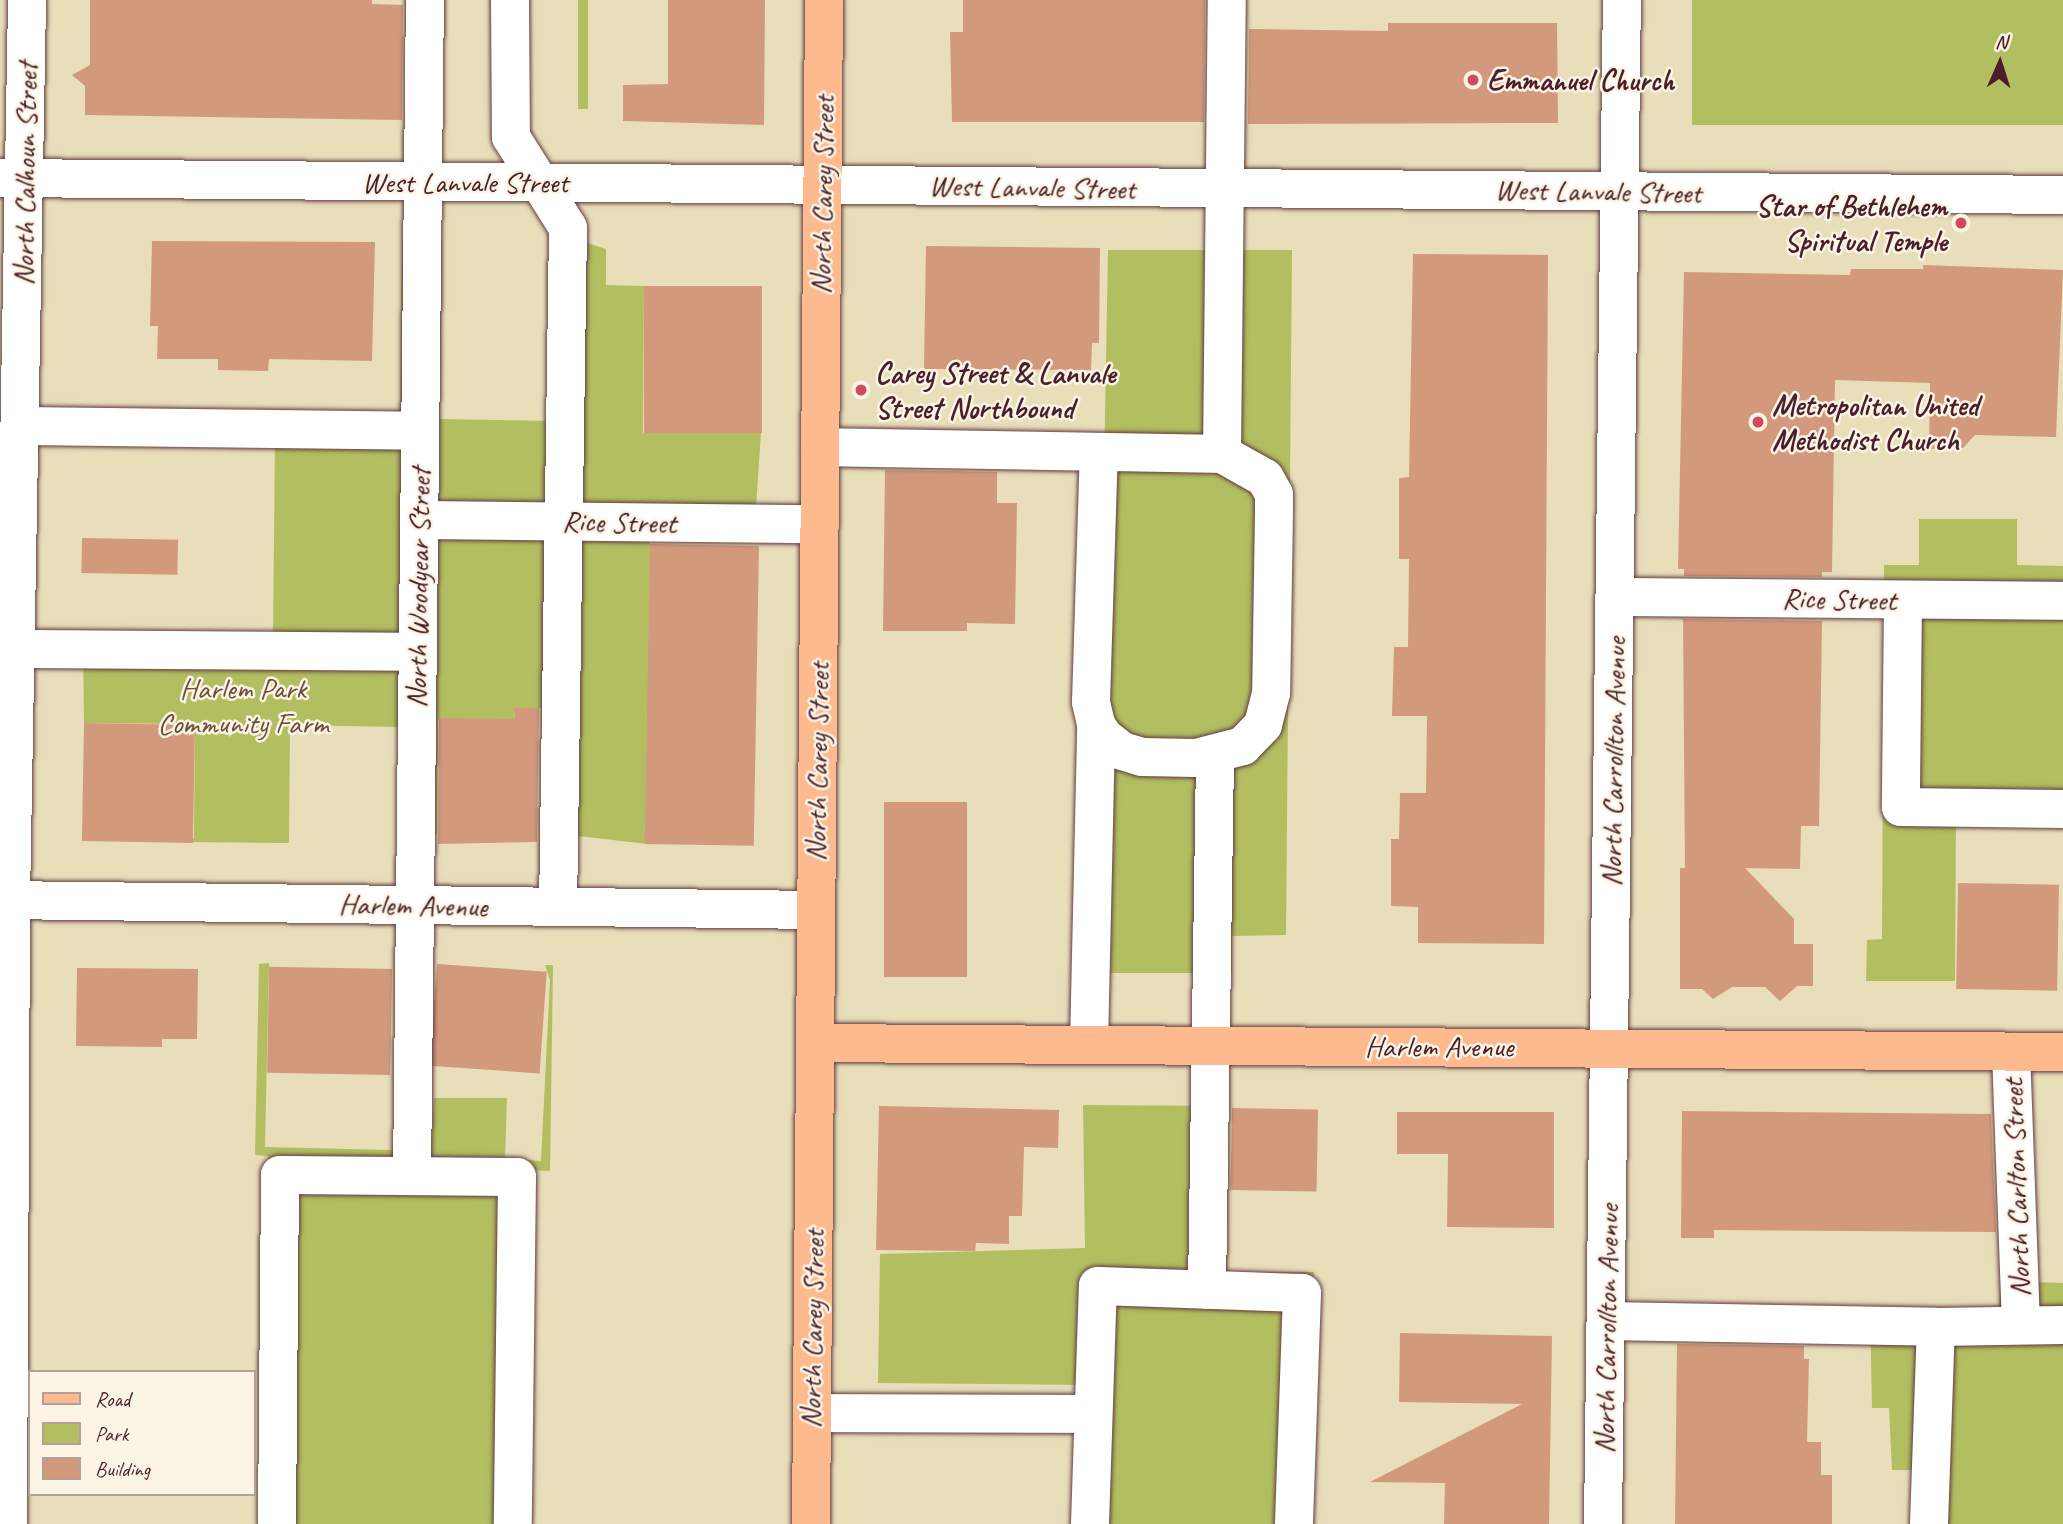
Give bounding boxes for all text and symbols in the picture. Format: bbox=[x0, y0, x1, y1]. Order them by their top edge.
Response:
north arrow bbox=[1965, 28, 2035, 98]
text: N bbox=[1995, 30, 2008, 54]
street label: North Calhoun Street bbox=[5, 62, 45, 286]
place label: Emmanuel Church bbox=[1487, 62, 1675, 98]
marker: Emmanuel Church bbox=[1465, 72, 1481, 88]
street label: North Carey Street bbox=[802, 94, 842, 296]
street label: West Lanvale Street bbox=[361, 164, 569, 200]
street label: West Lanvale Street bbox=[928, 167, 1136, 207]
street label: West Lanvale Street bbox=[1494, 171, 1702, 211]
place label: Star of Bethlehem Spiritual Temple bbox=[1756, 188, 1947, 258]
marker: Star of Bethlehem Spiritual Temple bbox=[1953, 215, 1969, 231]
place label: Carey Street & Lanvale Street Northbound bbox=[875, 355, 1116, 426]
marker: Carey Street & Lanvale Street Northbound bbox=[853, 382, 869, 398]
place label: Metropolitan United Methodist Church bbox=[1772, 387, 1978, 457]
marker: Metropolitan United Methodist Church bbox=[1750, 414, 1766, 430]
street label: North Woodyear Street bbox=[398, 467, 438, 709]
street label: Rice Street bbox=[561, 503, 677, 541]
street label: Rice Street bbox=[1781, 580, 1897, 618]
street label: North Carrollton Avenue bbox=[1593, 637, 1633, 887]
street label: North Carey Street bbox=[797, 661, 837, 863]
park label: Harlem Park Community Farm bbox=[157, 670, 329, 740]
street label: Harlem Avenue bbox=[338, 886, 488, 924]
street label: Harlem Avenue bbox=[1365, 1028, 1513, 1064]
street label: North Carlton Street bbox=[1994, 1077, 2038, 1299]
street label: North Carrollton Avenue bbox=[1586, 1204, 1626, 1454]
street label: North Carey Street bbox=[792, 1228, 832, 1430]
legend bbox=[28, 1370, 256, 1496]
text: Road bbox=[95, 1386, 130, 1412]
text: Park bbox=[95, 1421, 128, 1447]
text: Building bbox=[95, 1456, 150, 1482]

